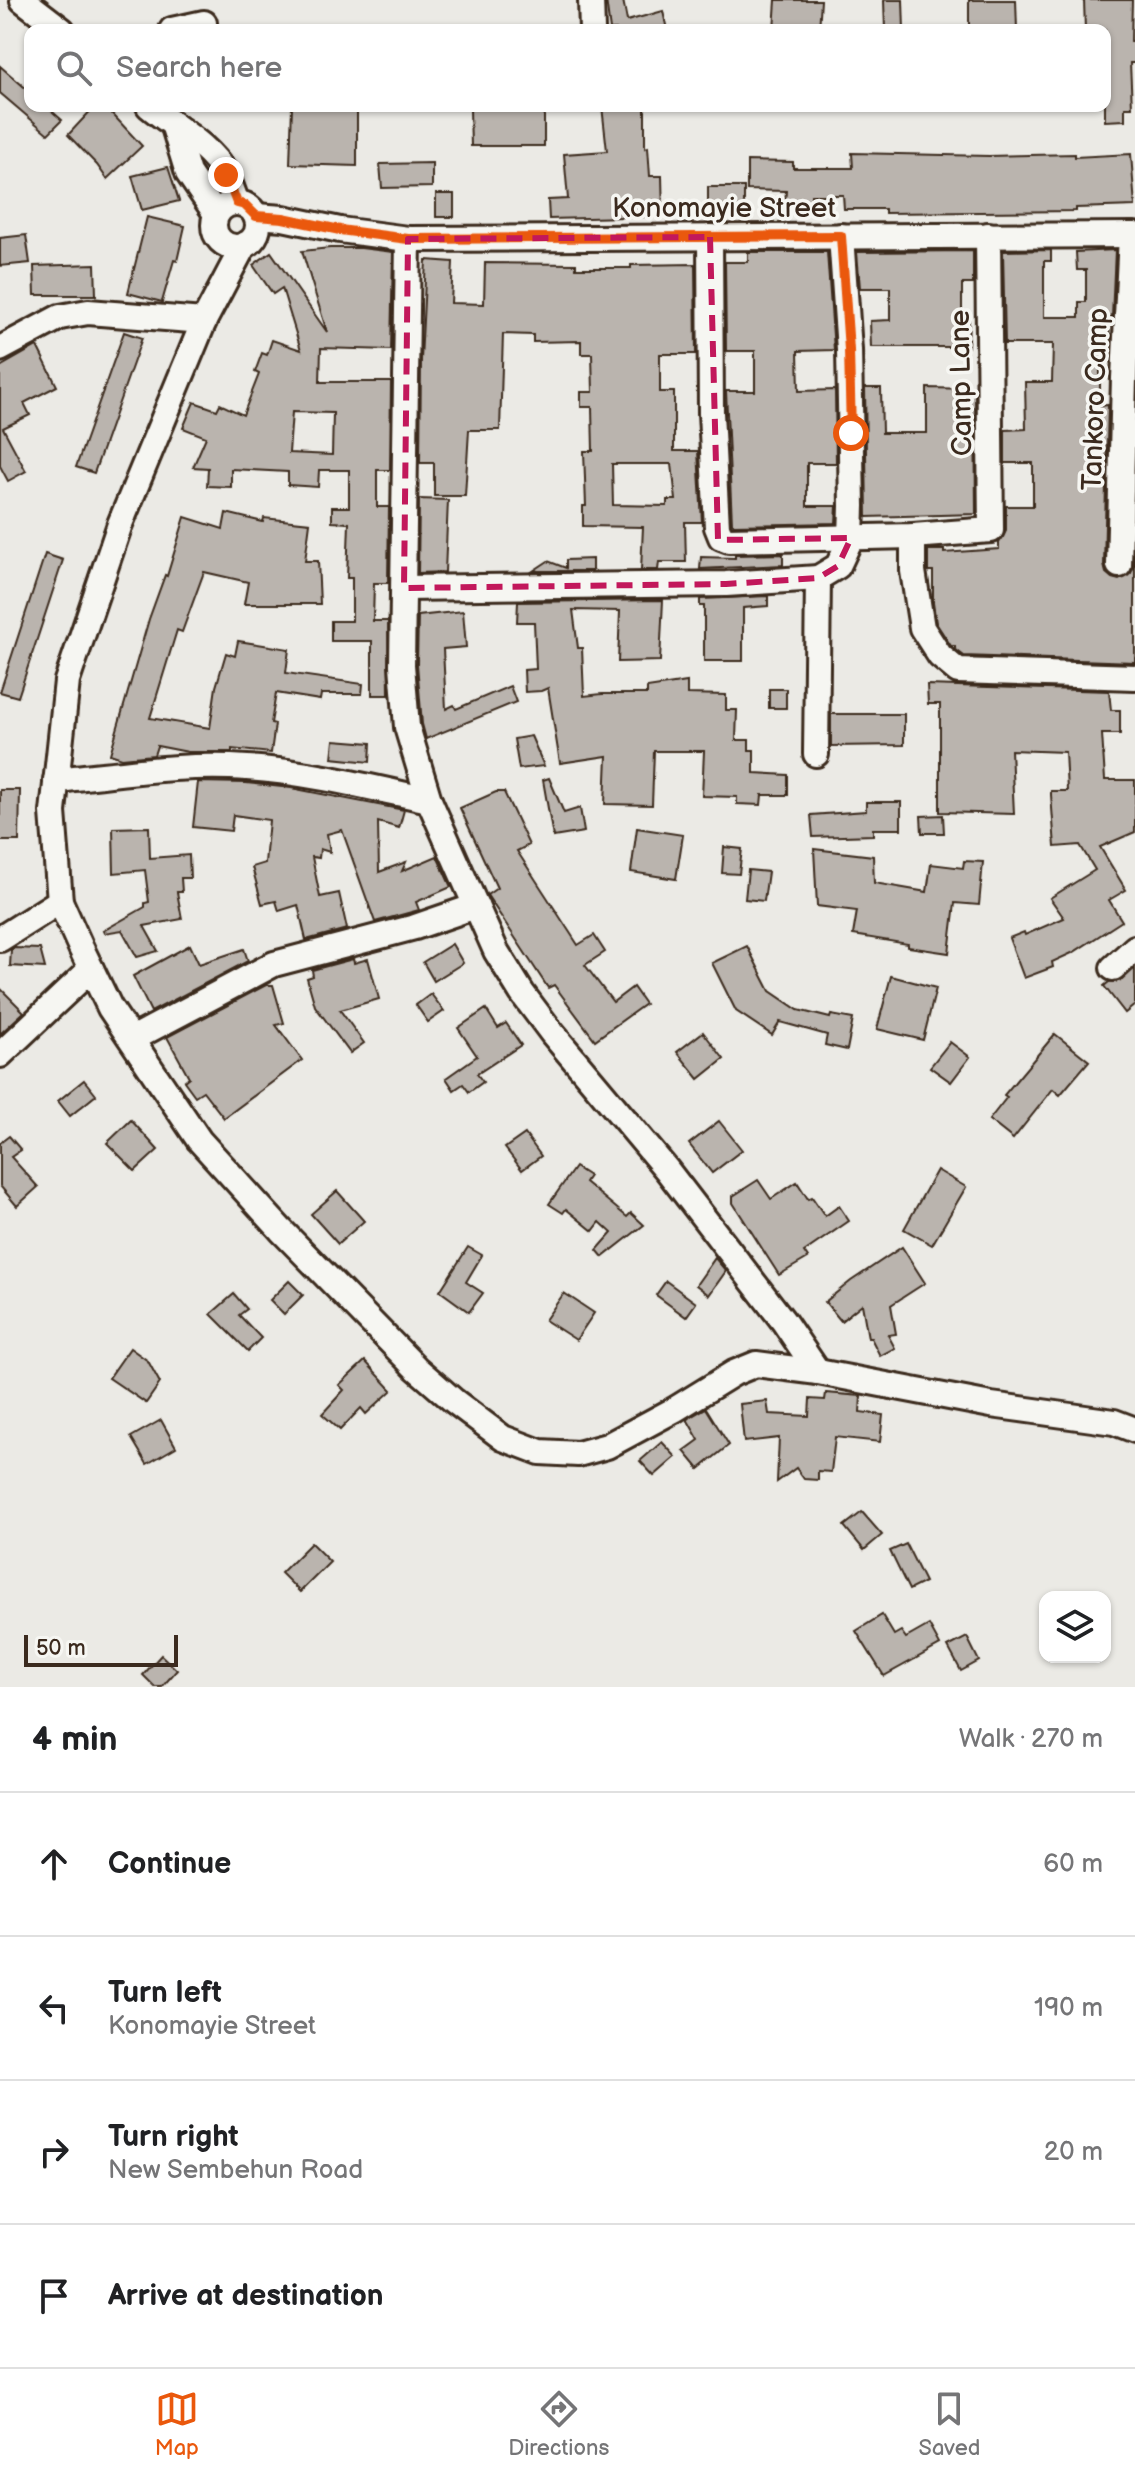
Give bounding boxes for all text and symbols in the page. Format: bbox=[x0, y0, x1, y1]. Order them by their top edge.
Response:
search box bbox=[24, 24, 1111, 112]
icon: search bbox=[52, 46, 96, 90]
text: Search here bbox=[116, 50, 282, 86]
route end bbox=[208, 157, 244, 193]
street label: Konomayie Street bbox=[612, 192, 836, 225]
street label: Tankoro Camp bbox=[1076, 307, 1115, 491]
street label: Camp Lane bbox=[944, 310, 979, 456]
route start bbox=[833, 415, 869, 451]
map controls bbox=[1039, 1591, 1111, 1663]
button: layers bbox=[1039, 1591, 1111, 1663]
scale bar bbox=[24, 1631, 178, 1667]
text: 50 m bbox=[36, 1635, 86, 1662]
text: 4 min bbox=[32, 1719, 118, 1760]
text: Walk · 270 m bbox=[959, 1724, 1103, 1755]
icon: ahead bbox=[32, 1842, 76, 1886]
text: Continue bbox=[108, 1846, 231, 1882]
text: 60 m bbox=[1043, 1849, 1103, 1880]
text: Turn left bbox=[108, 1975, 222, 2011]
icon: left bbox=[32, 1986, 76, 2030]
text: 190 m bbox=[1034, 1993, 1103, 2024]
text: Konomayie Street bbox=[108, 2011, 316, 2042]
text: Turn right bbox=[108, 2119, 239, 2155]
icon: right bbox=[32, 2130, 76, 2174]
text: 20 m bbox=[1044, 2137, 1103, 2168]
text: New Sembehun Road bbox=[108, 2155, 363, 2186]
icon: arrive bbox=[32, 2274, 76, 2318]
text: Arrive at destination bbox=[108, 2278, 384, 2314]
tab: Map bbox=[155, 2387, 199, 2462]
tab: Directions bbox=[508, 2387, 609, 2462]
tab: Saved bbox=[919, 2387, 980, 2462]

